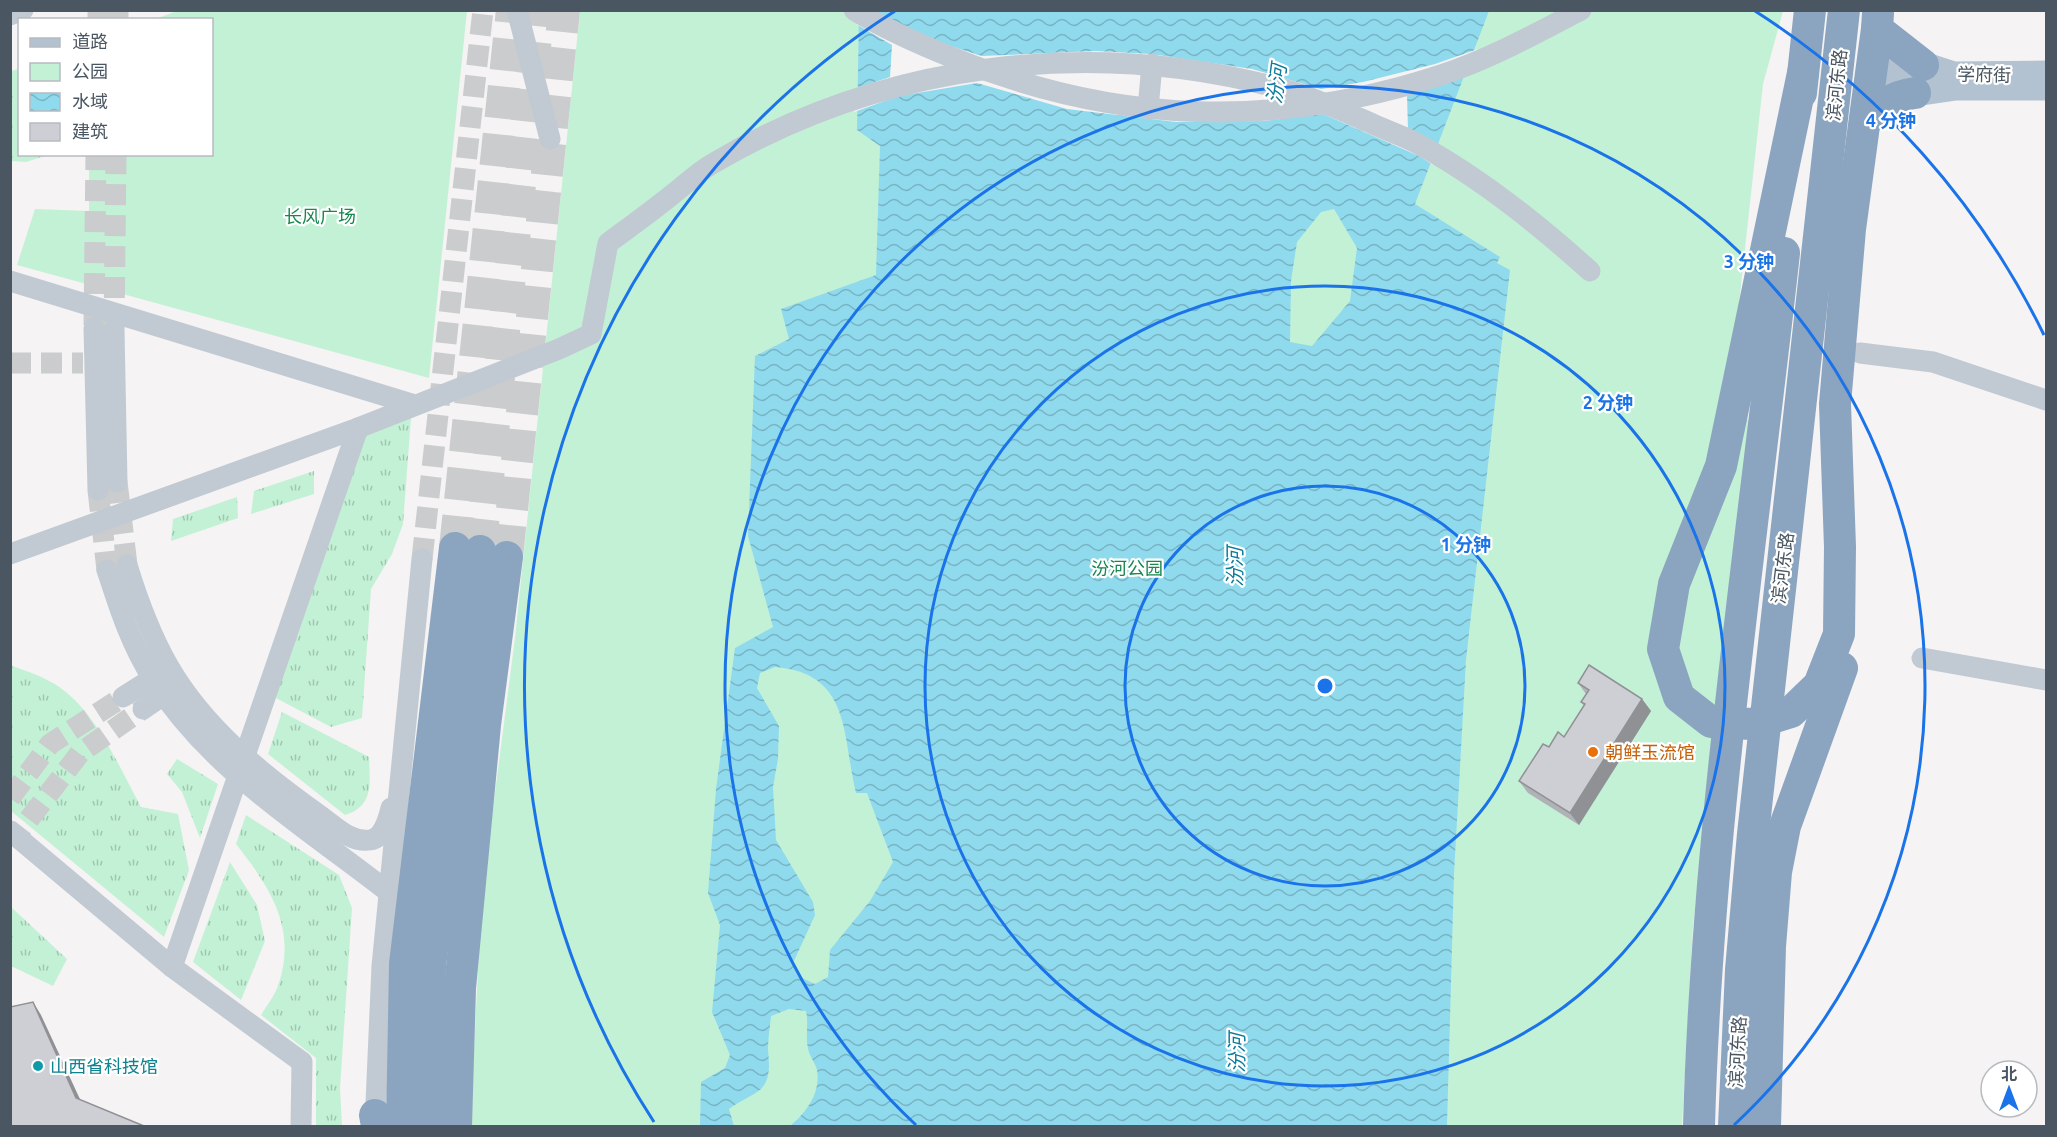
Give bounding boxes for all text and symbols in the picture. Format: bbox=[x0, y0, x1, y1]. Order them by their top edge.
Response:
legend bbox=[18, 18, 213, 156]
text: 道路 bbox=[72, 31, 108, 51]
street label: 滨河东路 bbox=[1822, 48, 1850, 122]
water label: 汾河 bbox=[1262, 59, 1291, 105]
text: 公园 bbox=[72, 61, 108, 81]
street label: 学府街 bbox=[1957, 64, 2011, 84]
text: 水域 bbox=[72, 91, 108, 111]
text: 4 分钟 bbox=[1866, 110, 1916, 130]
text: 建筑 bbox=[72, 121, 108, 141]
park label: 长风广场 bbox=[284, 206, 356, 226]
text: 3 分钟 bbox=[1724, 251, 1774, 271]
text: 2 分钟 bbox=[1583, 392, 1633, 412]
street label: 滨河东路 bbox=[1768, 531, 1796, 605]
text: 1 分钟 bbox=[1441, 534, 1491, 554]
water label: 汾河 bbox=[1223, 543, 1246, 587]
park label: 汾河公园 bbox=[1091, 558, 1163, 578]
centre of rings bbox=[1315, 676, 1335, 696]
place label: 朝鲜玉流馆 bbox=[1605, 742, 1695, 762]
marker: 朝鲜玉流馆 bbox=[1586, 745, 1600, 759]
street label: 滨河东路 bbox=[1725, 1016, 1749, 1088]
water label: 汾河 bbox=[1225, 1029, 1248, 1073]
place label: 山西省科技馆 bbox=[50, 1056, 158, 1076]
marker: 山西省科技馆 bbox=[31, 1059, 45, 1073]
north arrow bbox=[1979, 1059, 2039, 1119]
text: 北 bbox=[2001, 1065, 2017, 1083]

